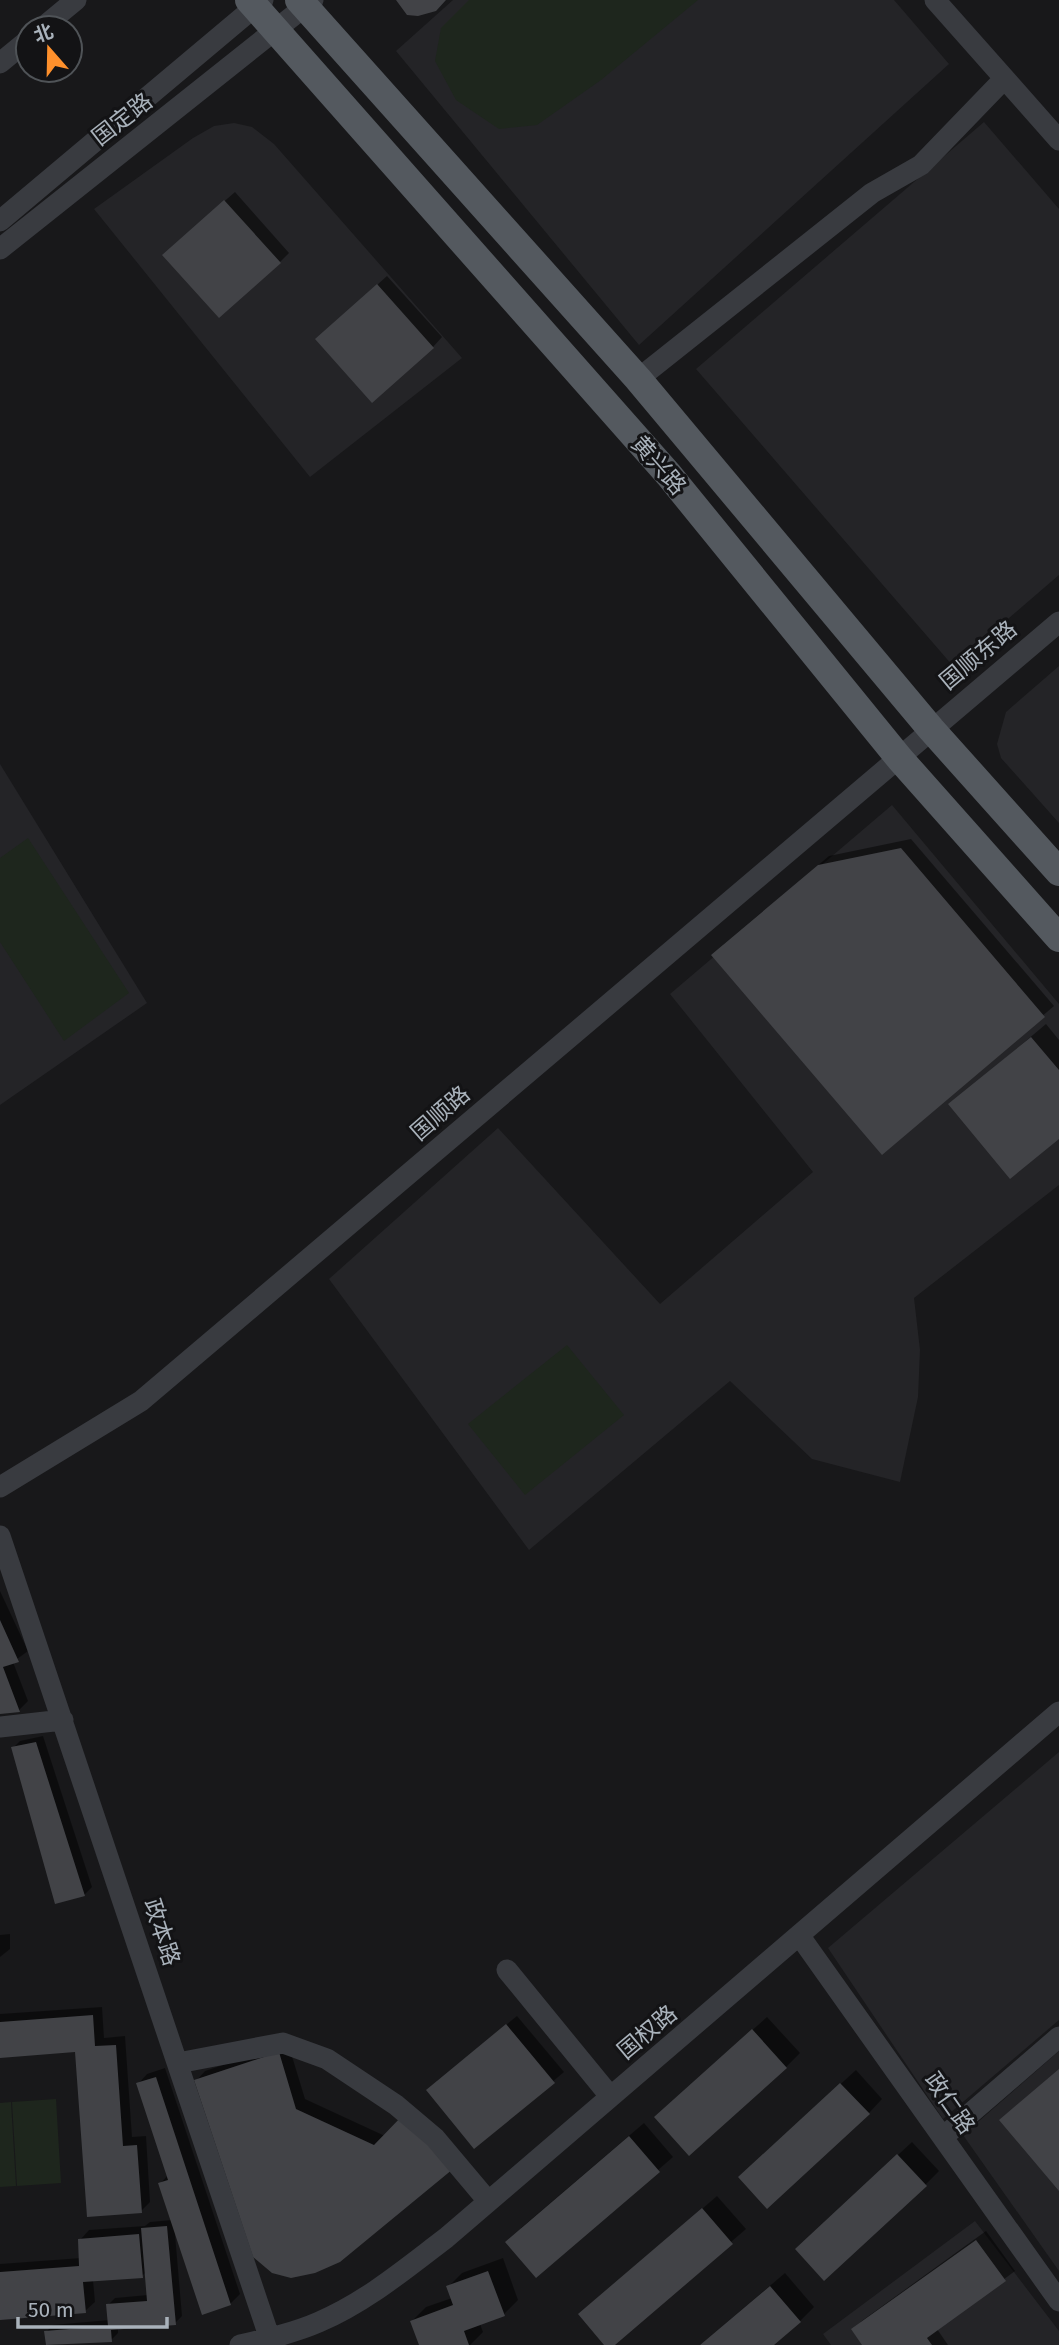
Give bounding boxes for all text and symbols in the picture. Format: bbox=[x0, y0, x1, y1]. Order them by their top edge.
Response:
north arrow bbox=[14, 14, 84, 84]
text: 北 bbox=[30, 19, 56, 48]
street label: 国定路 bbox=[86, 87, 158, 151]
street label: 黄兴路 bbox=[626, 430, 692, 500]
street label: 国顺东路 bbox=[934, 615, 1022, 695]
street label: 国顺路 bbox=[405, 1080, 475, 1146]
street label: 政本路 bbox=[138, 1895, 186, 1969]
street label: 国权路 bbox=[612, 1999, 682, 2065]
street label: 政仁路 bbox=[919, 2067, 981, 2139]
scale bar bbox=[18, 2286, 166, 2330]
text: 50 m bbox=[28, 2297, 74, 2323]

